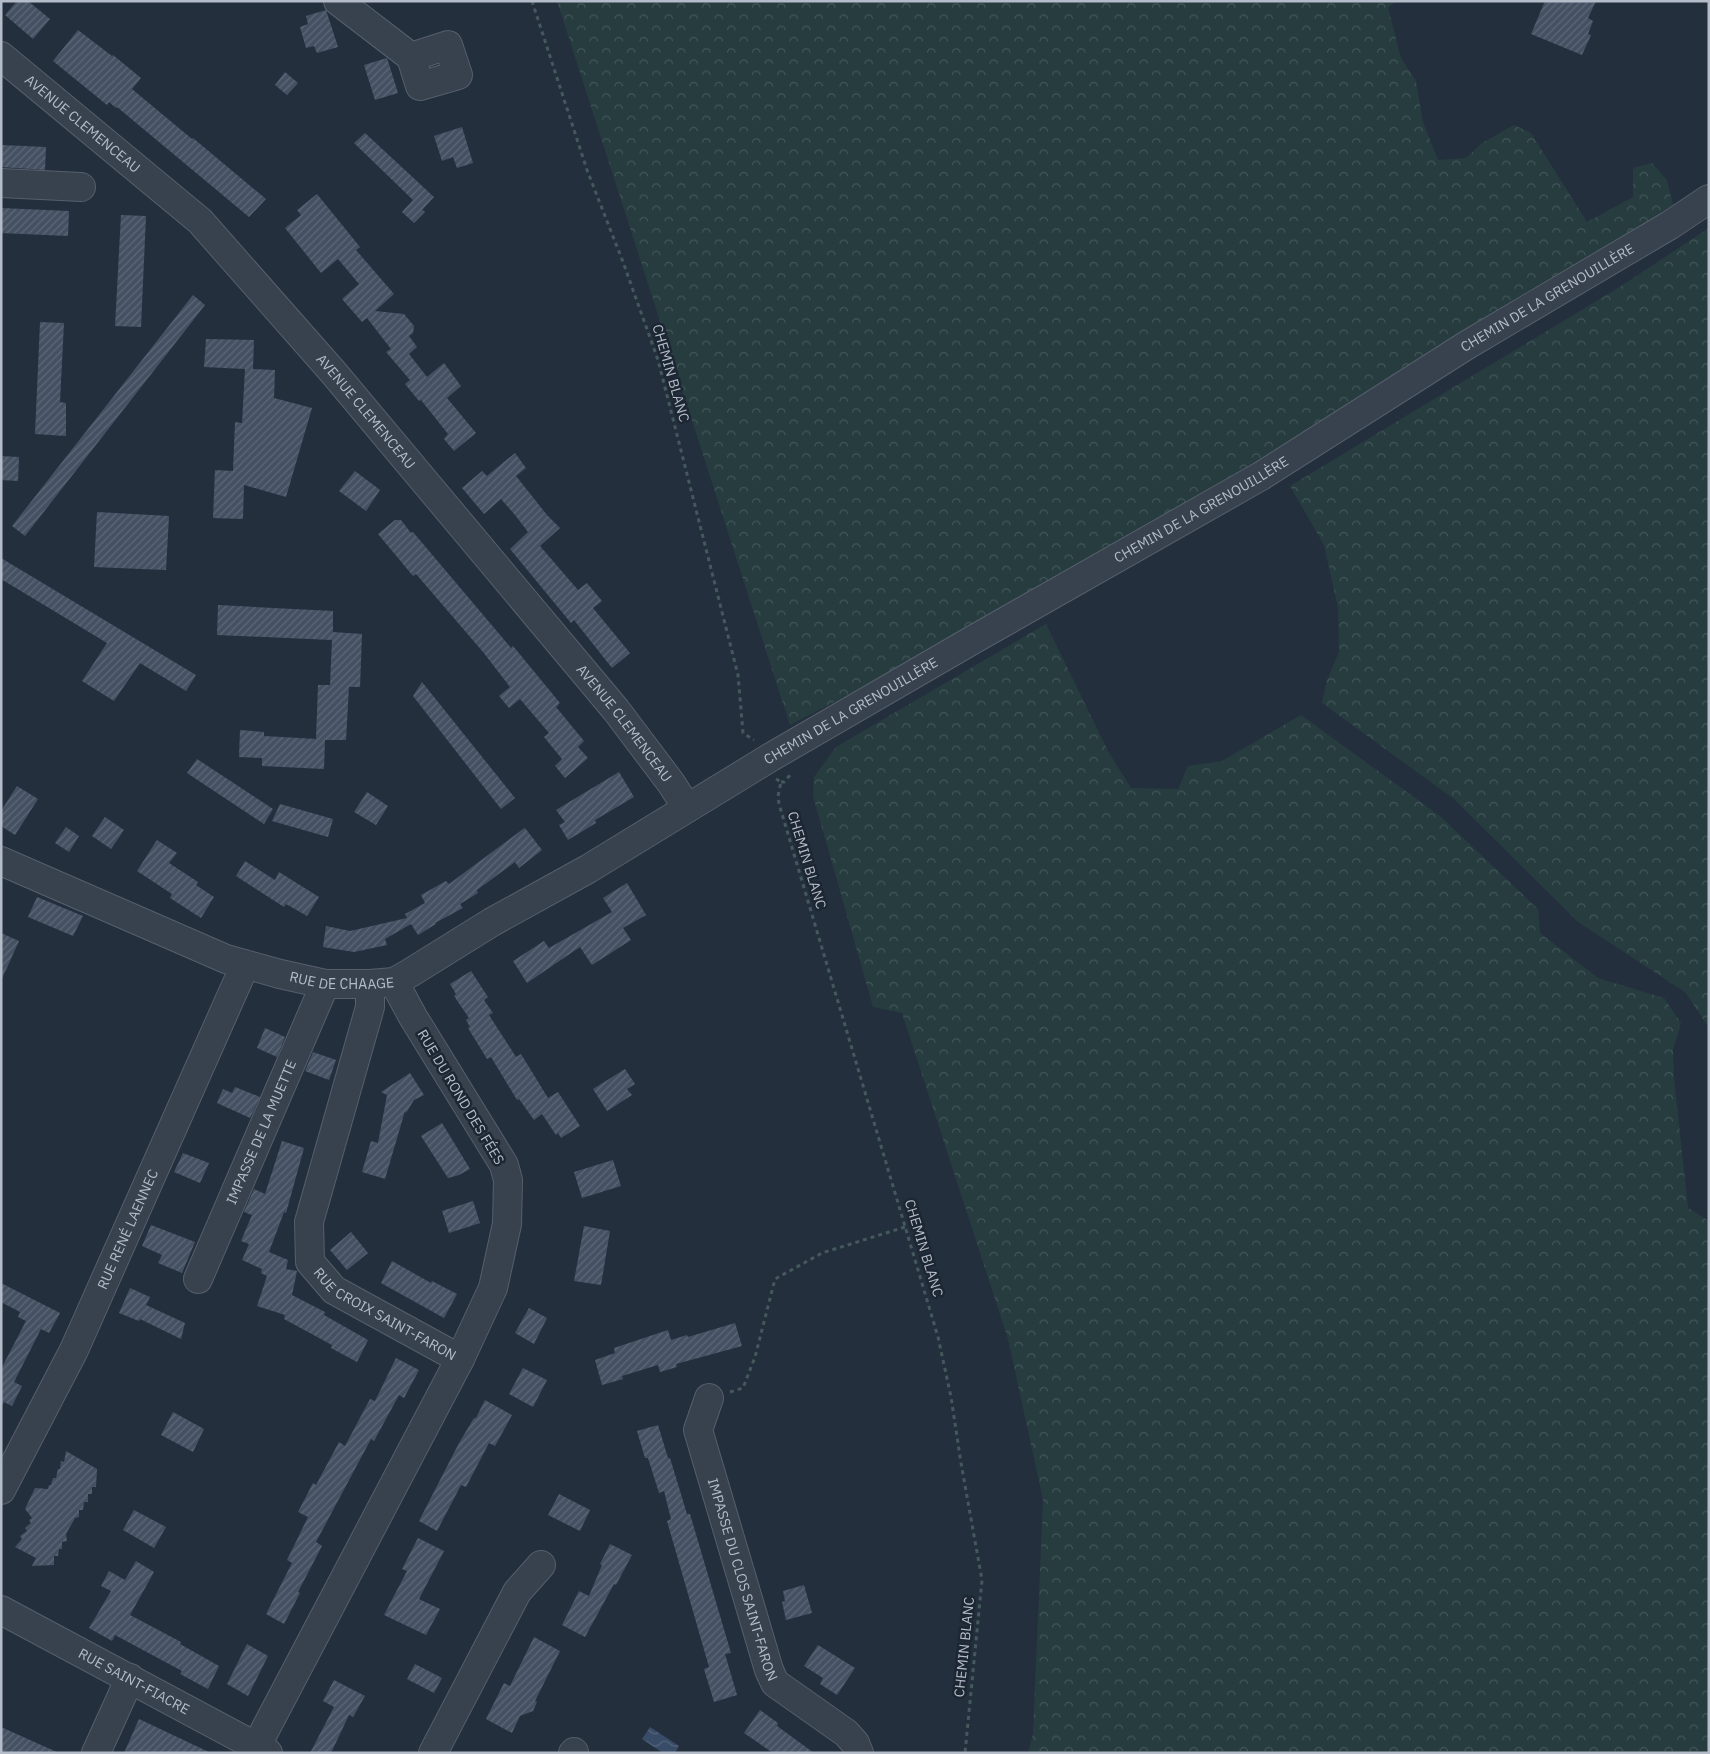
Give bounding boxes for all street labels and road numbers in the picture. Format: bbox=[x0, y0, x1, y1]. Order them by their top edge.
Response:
street label: AVENUE CLEMENCEAU bbox=[21, 71, 144, 177]
street label: CHEMIN DE LA GRENOUILLÈRE bbox=[1457, 239, 1637, 356]
street label: CHEMIN BLANC bbox=[648, 322, 694, 424]
street label: AVENUE CLEMENCEAU bbox=[312, 350, 419, 472]
street label: CHEMIN DE LA GRENOUILLÈRE bbox=[1111, 452, 1292, 567]
street label: CHEMIN DE LA GRENOUILLÈRE bbox=[760, 653, 941, 768]
street label: AVENUE CLEMENCEAU bbox=[573, 661, 676, 785]
street label: CHEMIN BLANC bbox=[784, 809, 830, 911]
street label: RUE DE CHAAGE bbox=[288, 967, 395, 993]
street label: RUE DU ROND DES FÉES bbox=[413, 1026, 509, 1168]
street label: IMPASSE DE LA MUETTE bbox=[222, 1057, 300, 1207]
street label: RUE RENÉ LAENNEC bbox=[93, 1166, 162, 1292]
street label: CHEMIN BLANC bbox=[901, 1197, 947, 1299]
street label: RUE CROIX SAINT-FARON bbox=[310, 1264, 460, 1364]
street label: IMPASSE DU CLOS SAINT-FARON bbox=[704, 1476, 782, 1684]
street label: CHEMIN BLANC bbox=[950, 1596, 978, 1698]
street label: RUE SAINT-FIACRE bbox=[75, 1644, 193, 1718]

